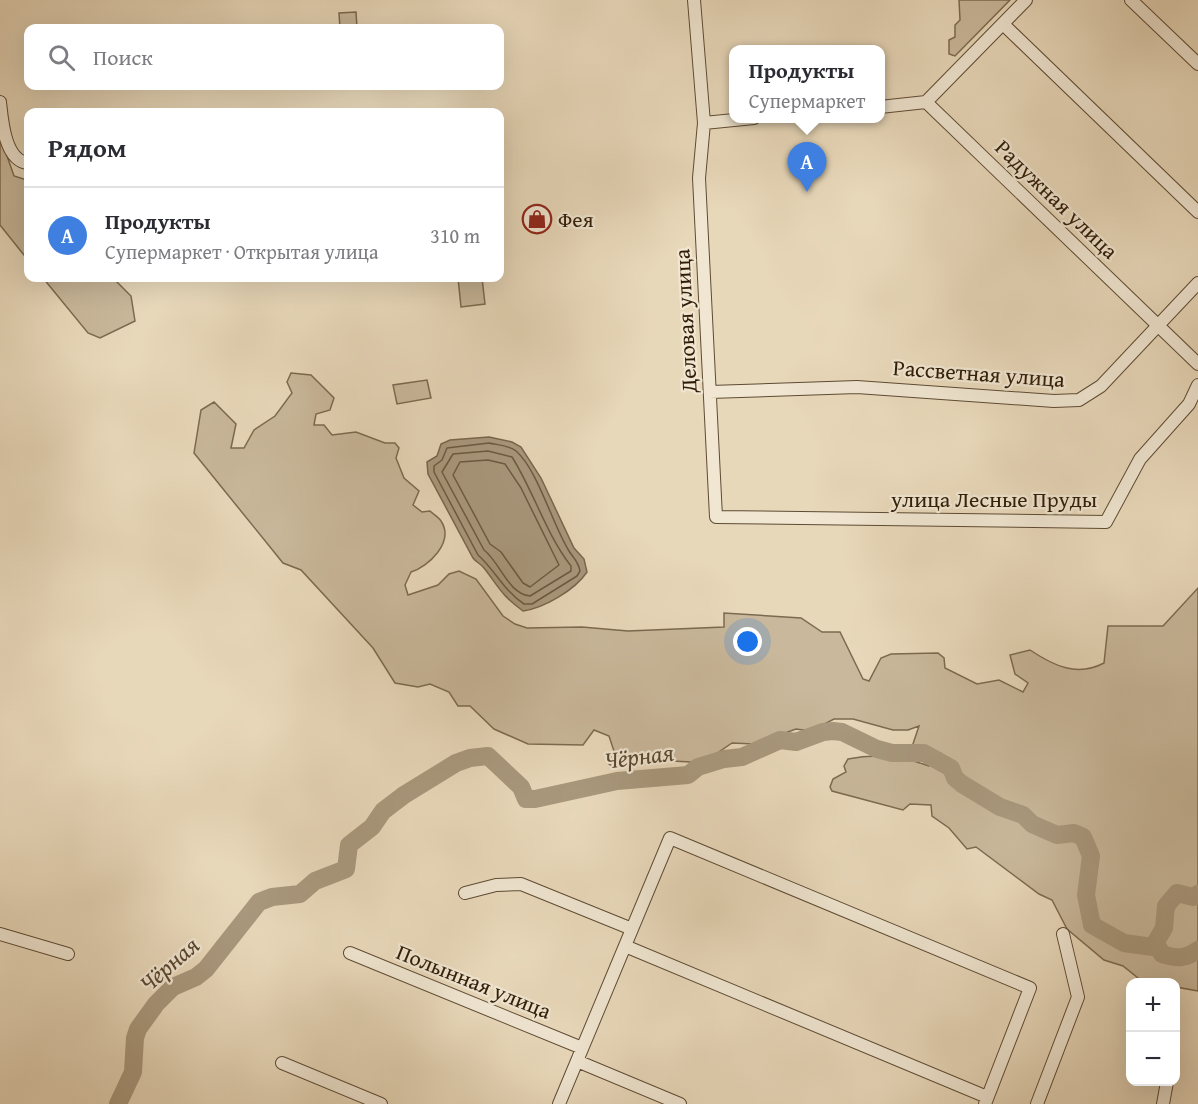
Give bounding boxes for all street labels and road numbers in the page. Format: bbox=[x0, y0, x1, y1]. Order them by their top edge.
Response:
street label: Радужная улица bbox=[988, 132, 1126, 267]
street label: Деловая улица bbox=[665, 248, 705, 395]
street label: Рассветная улица bbox=[892, 351, 1066, 395]
street label: улица Лесные Пруды bbox=[890, 483, 1097, 515]
street label: Полынная улица bbox=[392, 935, 557, 1027]

